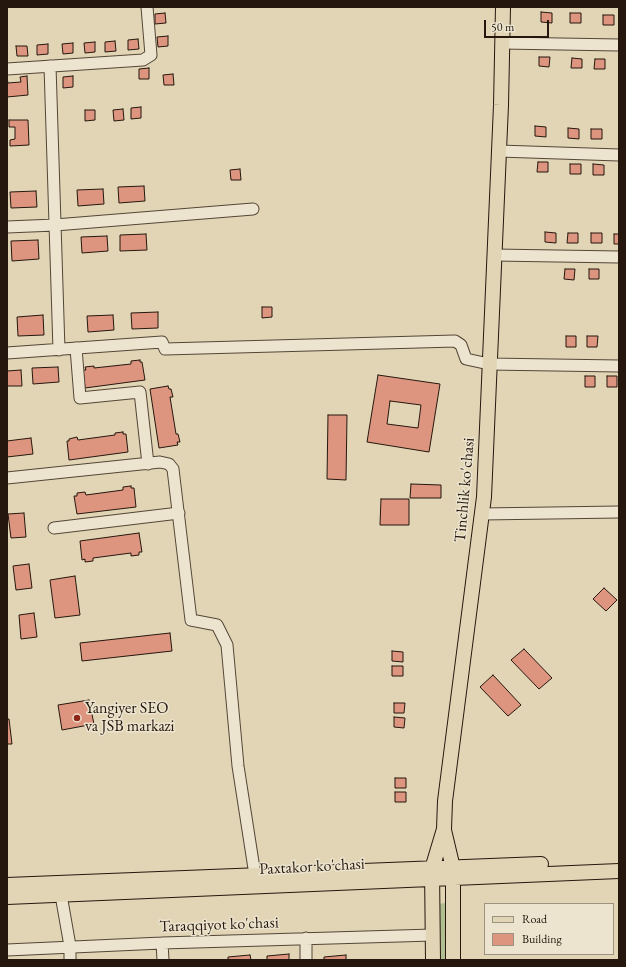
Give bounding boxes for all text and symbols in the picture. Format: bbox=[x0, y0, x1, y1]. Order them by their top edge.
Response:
scale bar bbox=[486, 12, 551, 38]
text: 50 m bbox=[491, 19, 514, 35]
street label: Tinchlik ko'chasi bbox=[451, 437, 479, 543]
place label: Yangiyer SEO va JSB markazi bbox=[85, 699, 175, 737]
marker: Yangiyer SEO va JSB markazi bbox=[72, 713, 82, 723]
street label: Paxtakor ko'chasi bbox=[259, 855, 365, 879]
legend bbox=[484, 903, 614, 955]
text: Road bbox=[522, 911, 547, 927]
street label: Taraqqiyot ko'chasi bbox=[159, 913, 279, 937]
text: Building bbox=[522, 931, 562, 947]

